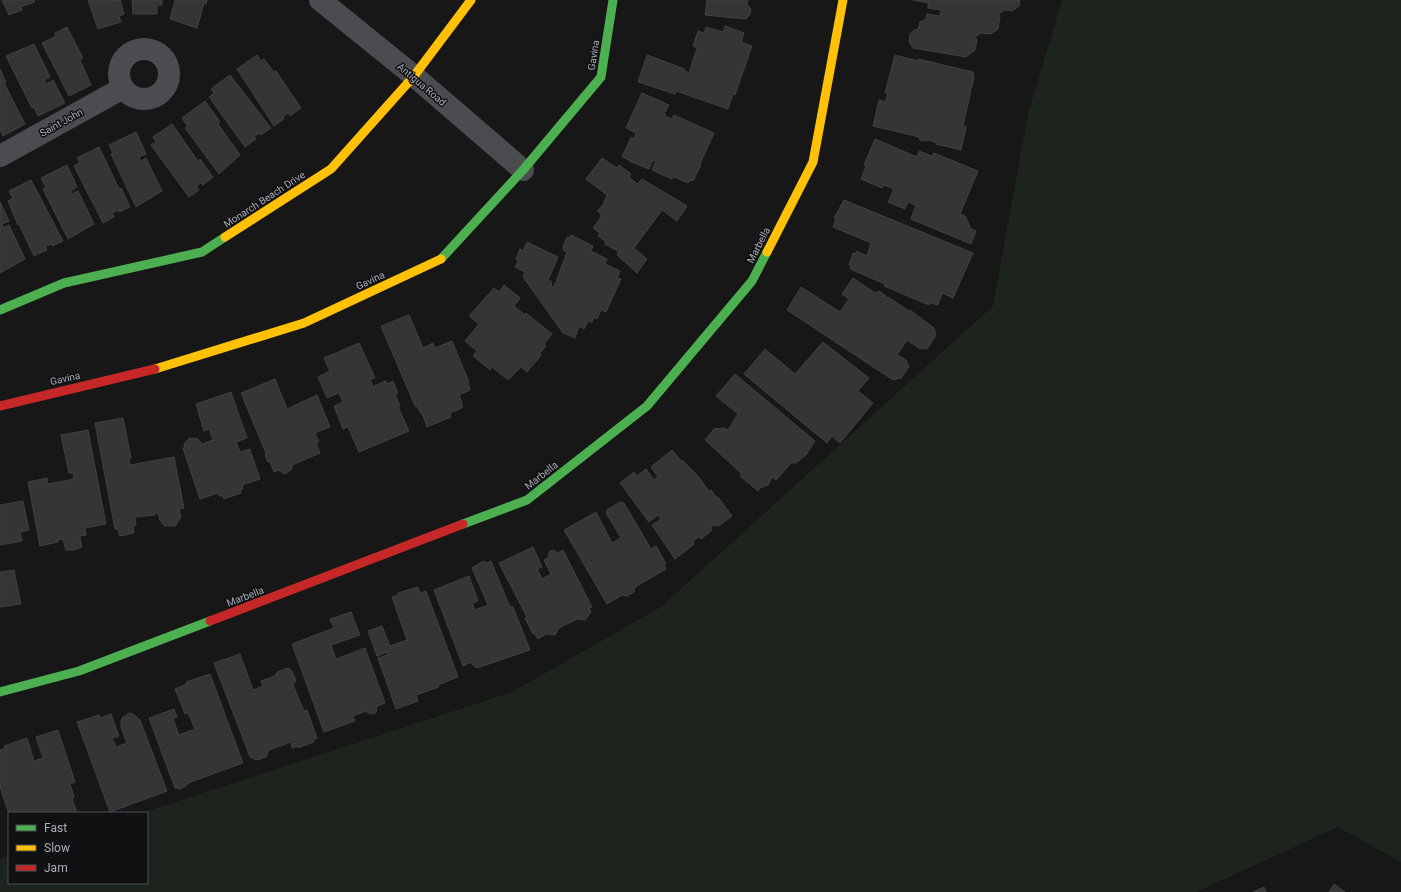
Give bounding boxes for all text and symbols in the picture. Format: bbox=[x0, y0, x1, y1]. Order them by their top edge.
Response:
street label: Gavina bbox=[586, 39, 601, 71]
street label: Antigua Road bbox=[395, 61, 448, 108]
street label: Saint John bbox=[38, 106, 85, 139]
street label: Monarch Beach Drive bbox=[222, 169, 307, 230]
street label: Marbella bbox=[745, 225, 772, 265]
street label: Gavina bbox=[354, 269, 386, 292]
street label: Gavina bbox=[49, 370, 81, 387]
street label: Marbella bbox=[523, 459, 560, 492]
street label: Marbella bbox=[225, 584, 265, 609]
legend bbox=[8, 812, 148, 884]
text: Fast bbox=[44, 821, 67, 835]
text: Slow bbox=[44, 841, 70, 855]
text: Jam bbox=[44, 861, 68, 875]

